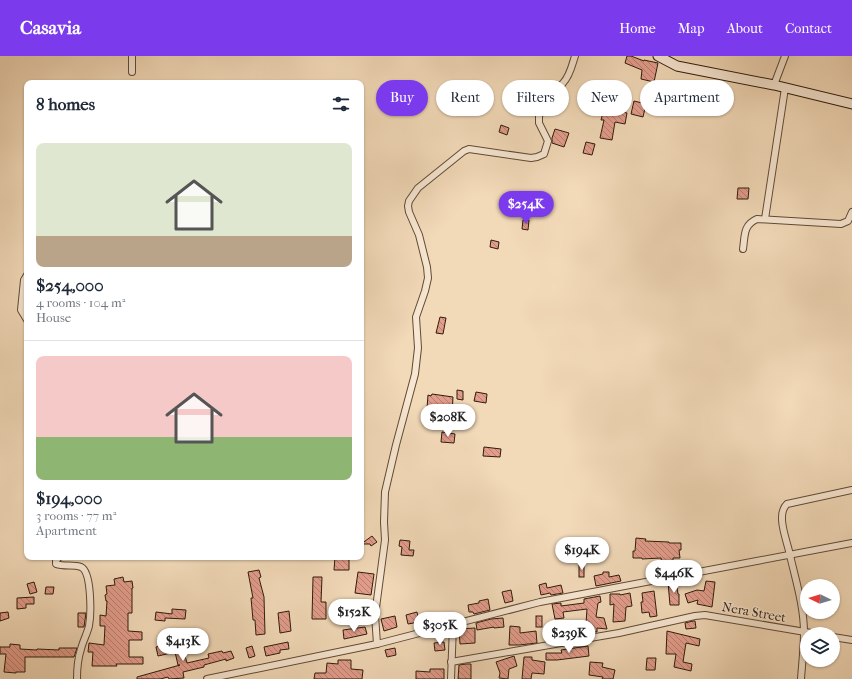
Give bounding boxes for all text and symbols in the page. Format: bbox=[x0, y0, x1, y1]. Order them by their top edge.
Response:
text: Casavia bbox=[20, 17, 81, 39]
text: Home bbox=[619, 20, 656, 37]
text: Map bbox=[678, 20, 705, 37]
text: About bbox=[727, 20, 763, 37]
text: Contact bbox=[785, 20, 832, 37]
chip: Buy bbox=[376, 80, 428, 116]
chip: Rent bbox=[436, 80, 494, 116]
chip: Filters bbox=[502, 80, 569, 116]
chip: New bbox=[577, 80, 632, 116]
chip: Apartment bbox=[640, 80, 734, 116]
icon: filters bbox=[330, 93, 352, 115]
text: 8 homes bbox=[36, 94, 95, 114]
icon: home bbox=[158, 169, 230, 241]
pin: $254K bbox=[498, 191, 554, 225]
text: $254K bbox=[508, 196, 544, 211]
text: $254,000 bbox=[36, 275, 104, 295]
text: 4 rooms · 104 m² bbox=[36, 295, 125, 310]
text: House bbox=[36, 310, 71, 325]
icon: home bbox=[158, 382, 230, 454]
pin: $208K bbox=[420, 404, 476, 438]
text: $208K bbox=[430, 409, 467, 424]
text: $194,000 bbox=[36, 488, 102, 508]
text: 3 rooms · 77 m² bbox=[36, 508, 116, 523]
text: Apartment bbox=[36, 523, 97, 538]
pin: $194K bbox=[554, 537, 610, 571]
text: $194K bbox=[564, 542, 600, 557]
pin: $446K bbox=[646, 560, 702, 594]
text: $446K bbox=[654, 565, 694, 580]
north arrow bbox=[800, 579, 840, 619]
map controls bbox=[800, 579, 840, 667]
pin: $152K bbox=[326, 599, 382, 633]
street label: Nera Street bbox=[721, 599, 788, 625]
text: $152K bbox=[337, 604, 371, 619]
pin: $305K bbox=[412, 612, 468, 646]
text: $305K bbox=[423, 617, 457, 632]
pin: $239K bbox=[541, 620, 597, 654]
text: $239K bbox=[551, 625, 587, 640]
button: layers bbox=[800, 627, 840, 667]
pin: $413K bbox=[155, 628, 211, 662]
text: $413K bbox=[166, 633, 200, 648]

